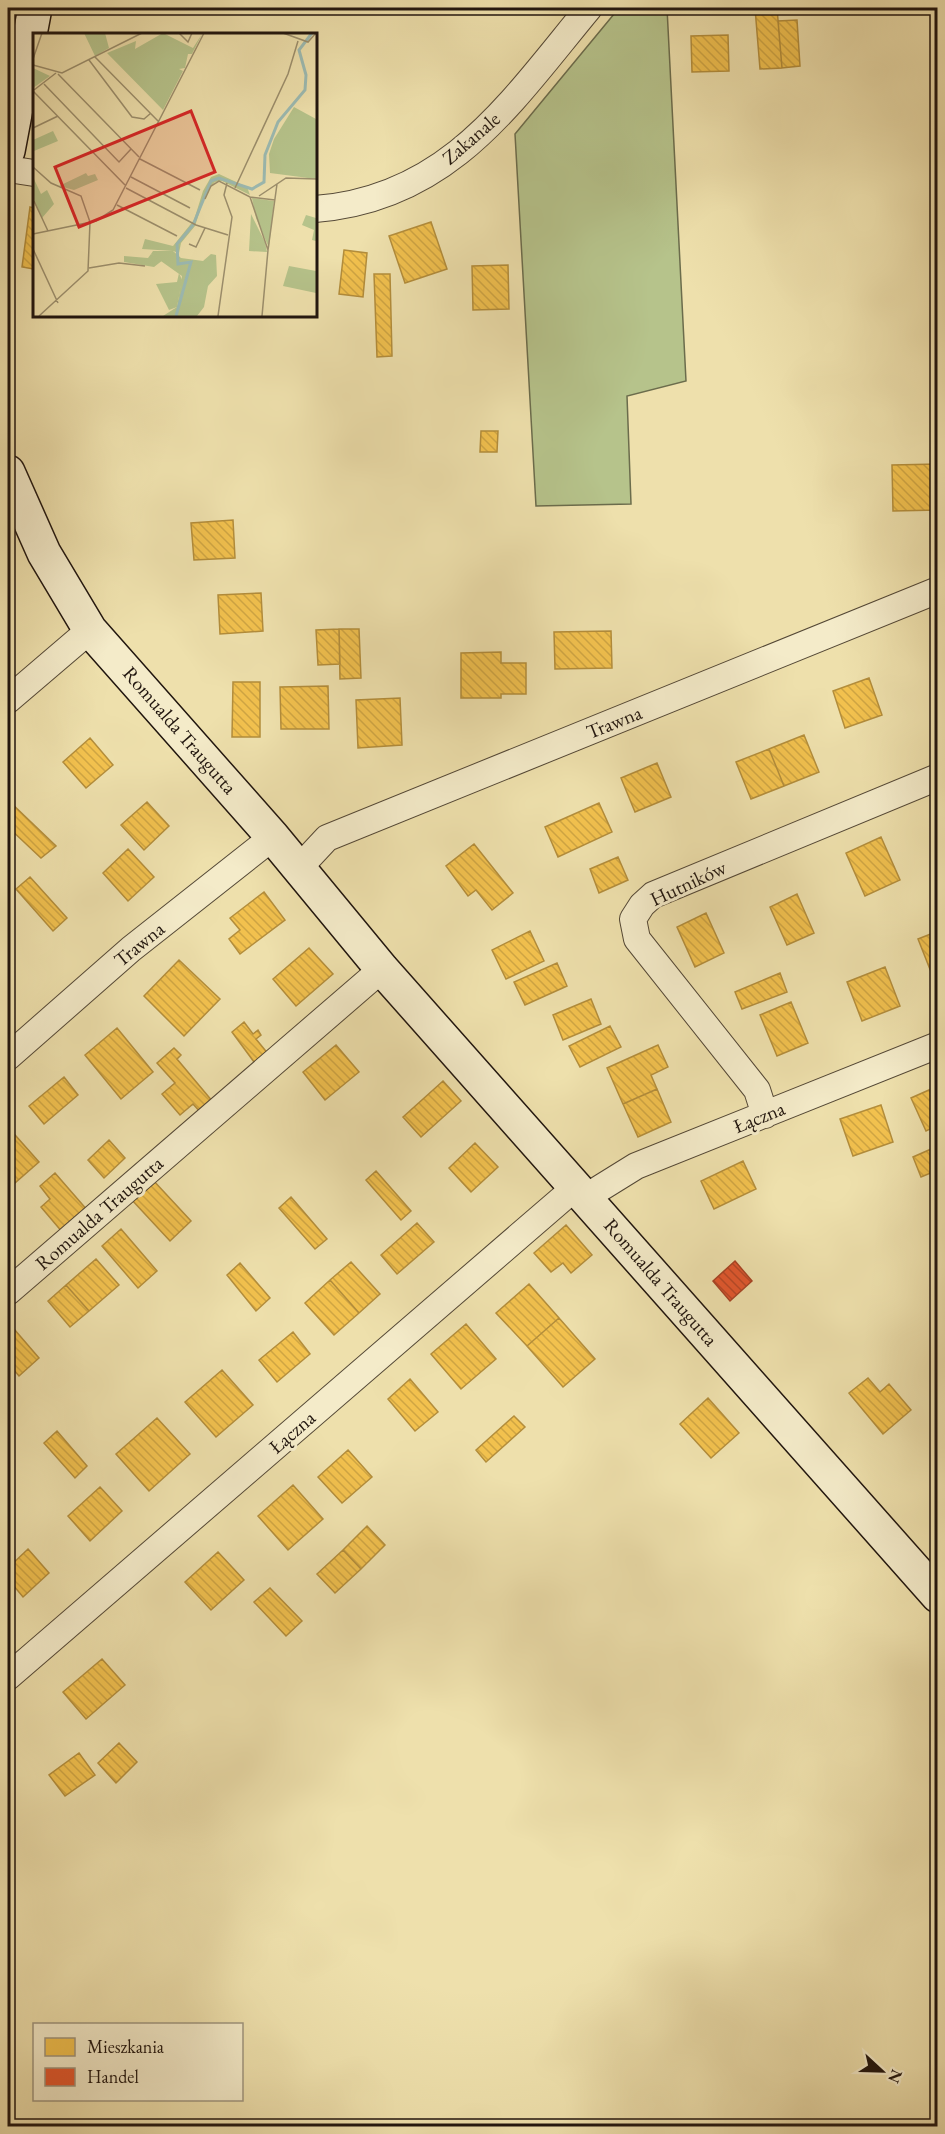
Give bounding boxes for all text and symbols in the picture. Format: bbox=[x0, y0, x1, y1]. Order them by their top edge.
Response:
inset map bbox=[33, 33, 316, 316]
street label: Zakanale bbox=[437, 106, 506, 170]
street label: Romualda Traugutta bbox=[117, 661, 243, 799]
street label: Trawna bbox=[582, 699, 646, 745]
street label: Hutników bbox=[646, 854, 731, 912]
street label: Trawna bbox=[108, 916, 170, 972]
street label: Łączna bbox=[729, 1095, 789, 1139]
street label: Romualda Traugutta bbox=[30, 1150, 168, 1276]
street label: Romualda Traugutta bbox=[598, 1213, 724, 1351]
street label: Łączna bbox=[263, 1405, 321, 1459]
legend bbox=[33, 2023, 243, 2101]
text: Mieszkania bbox=[87, 2035, 165, 2058]
north arrow bbox=[852, 2041, 912, 2101]
text: Handel bbox=[87, 2065, 139, 2088]
text: N bbox=[883, 2066, 908, 2086]

